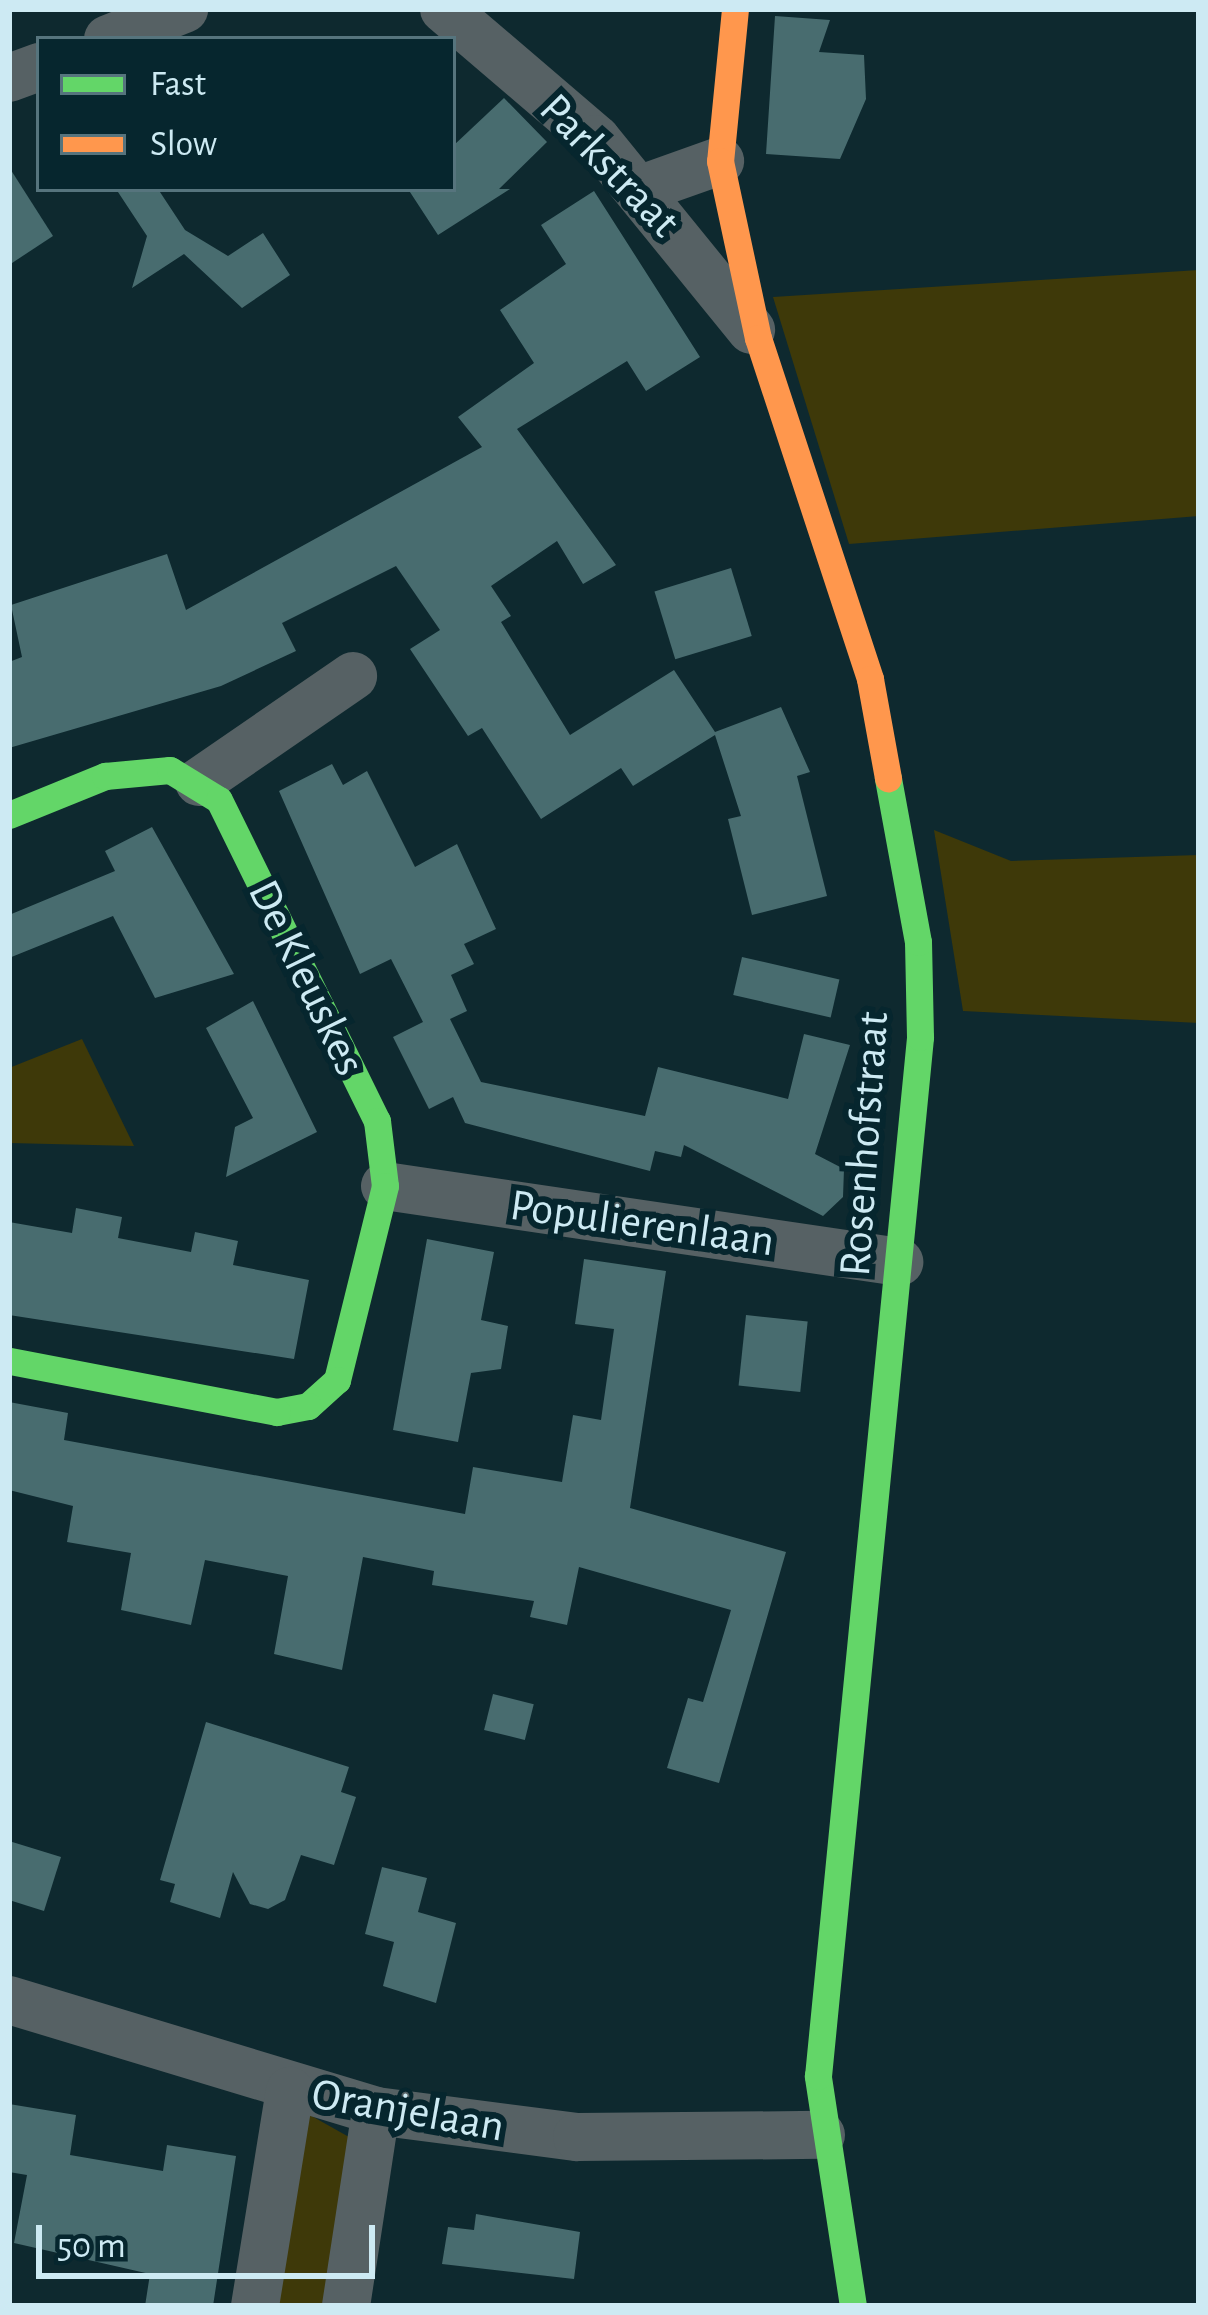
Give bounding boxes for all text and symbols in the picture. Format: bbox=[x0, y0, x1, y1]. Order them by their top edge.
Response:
legend bbox=[36, 36, 456, 192]
text: Fast bbox=[150, 66, 206, 102]
street label: Parkstraat bbox=[528, 83, 690, 249]
text: Slow bbox=[150, 126, 217, 162]
street label: De Kleuskes bbox=[236, 872, 376, 1084]
street label: Rosenhofstraat bbox=[829, 1010, 901, 1278]
street label: Populierenlaan bbox=[506, 1179, 778, 1269]
street label: Oranjelaan bbox=[308, 2068, 508, 2154]
scale bar bbox=[42, 2201, 381, 2275]
text: 50 m bbox=[57, 2228, 126, 2264]

